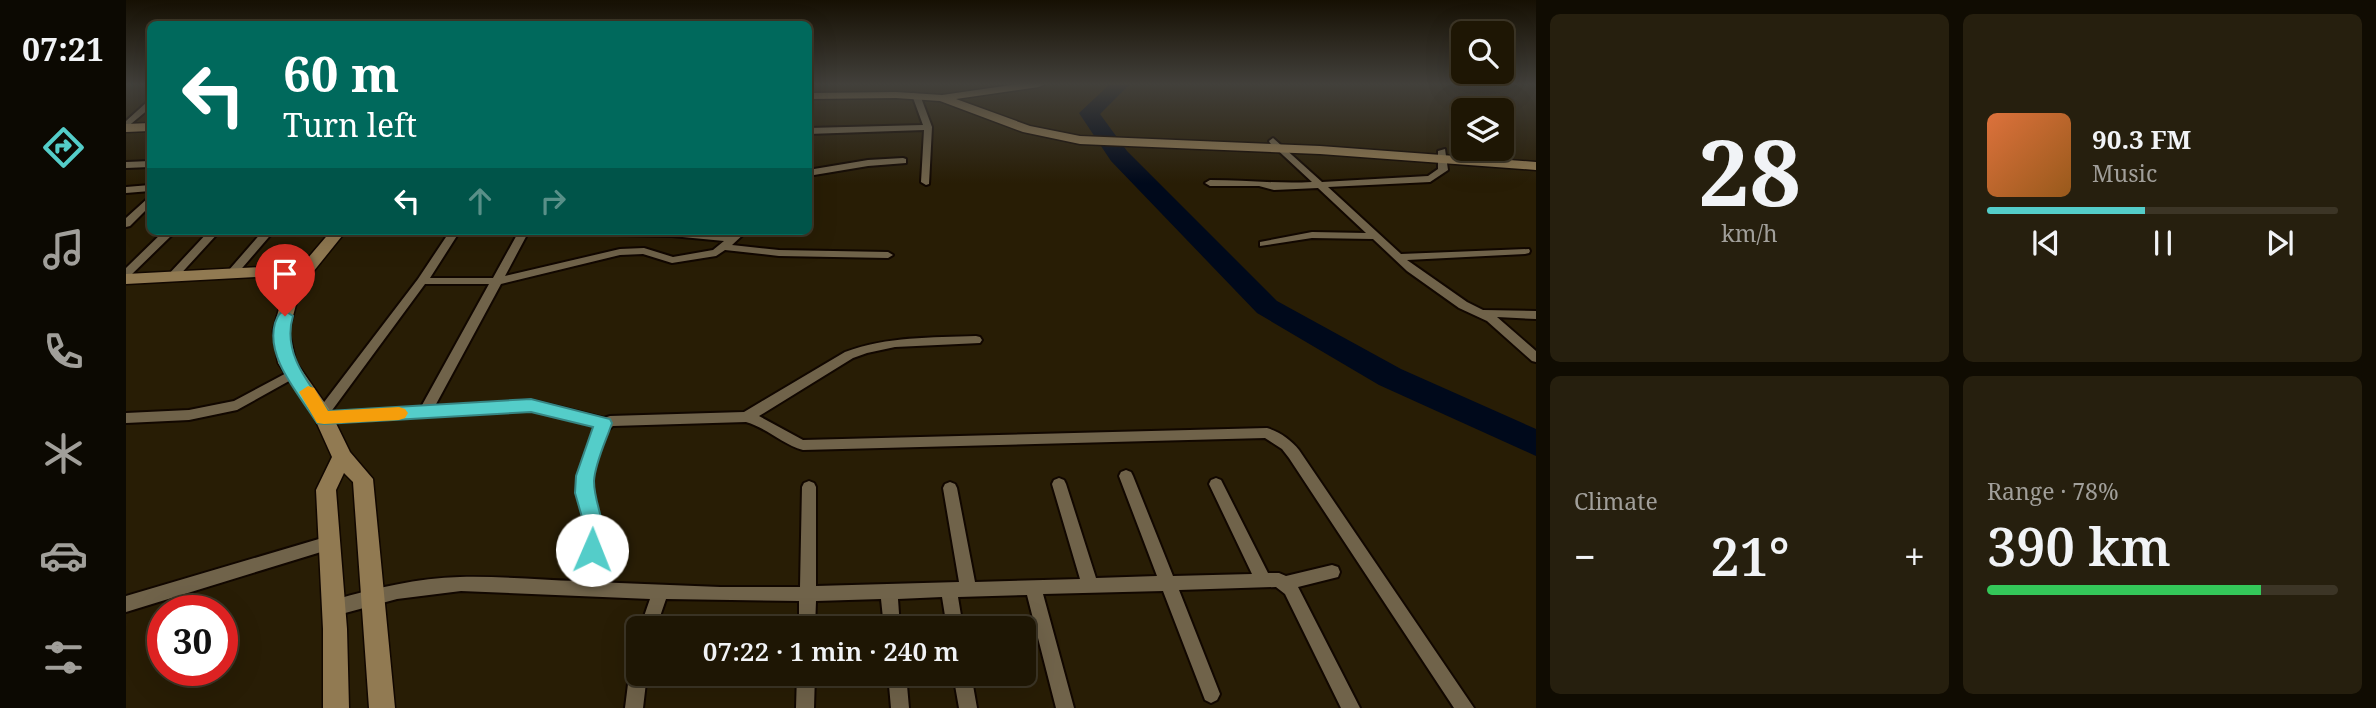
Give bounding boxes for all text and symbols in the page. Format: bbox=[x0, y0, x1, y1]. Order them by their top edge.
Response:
map controls bbox=[1451, 21, 1514, 161]
button: search bbox=[1451, 21, 1514, 84]
text: 07:21 bbox=[22, 27, 104, 70]
text: 60 m bbox=[283, 40, 399, 106]
icon: left bbox=[168, 49, 259, 140]
button: layers bbox=[1451, 98, 1514, 161]
text: Turn left bbox=[283, 103, 417, 146]
text: 28 bbox=[1698, 109, 1801, 233]
text: 90.3 FM bbox=[2092, 121, 2191, 157]
icon: directions bbox=[39, 123, 88, 172]
text: Music bbox=[2092, 157, 2157, 189]
icon: left bbox=[388, 182, 426, 220]
icon: ahead bbox=[461, 182, 499, 220]
icon: right bbox=[534, 182, 572, 220]
text: km/h bbox=[1721, 217, 1778, 249]
icon: previous bbox=[2027, 224, 2065, 262]
icon: pause bbox=[2144, 224, 2182, 262]
icon: next bbox=[2261, 224, 2299, 262]
icon: music bbox=[39, 225, 88, 274]
pin bbox=[255, 244, 315, 316]
icon: arrive bbox=[266, 255, 304, 293]
icon: phone bbox=[39, 327, 88, 376]
icon: climate bbox=[39, 429, 88, 478]
text: Range · 78% bbox=[1987, 475, 2119, 507]
text: Climate bbox=[1574, 485, 1658, 517]
text: 390 km bbox=[1987, 510, 2171, 581]
position arrow bbox=[555, 513, 629, 587]
text: 21° bbox=[1710, 520, 1790, 591]
text: − bbox=[1574, 530, 1596, 582]
text: + bbox=[1904, 530, 1925, 582]
icon: car bbox=[39, 531, 88, 580]
speed limit sign: 30 bbox=[147, 595, 238, 686]
icon: filters bbox=[39, 633, 88, 682]
text: 07:22 · 1 min · 240 m bbox=[703, 633, 959, 669]

